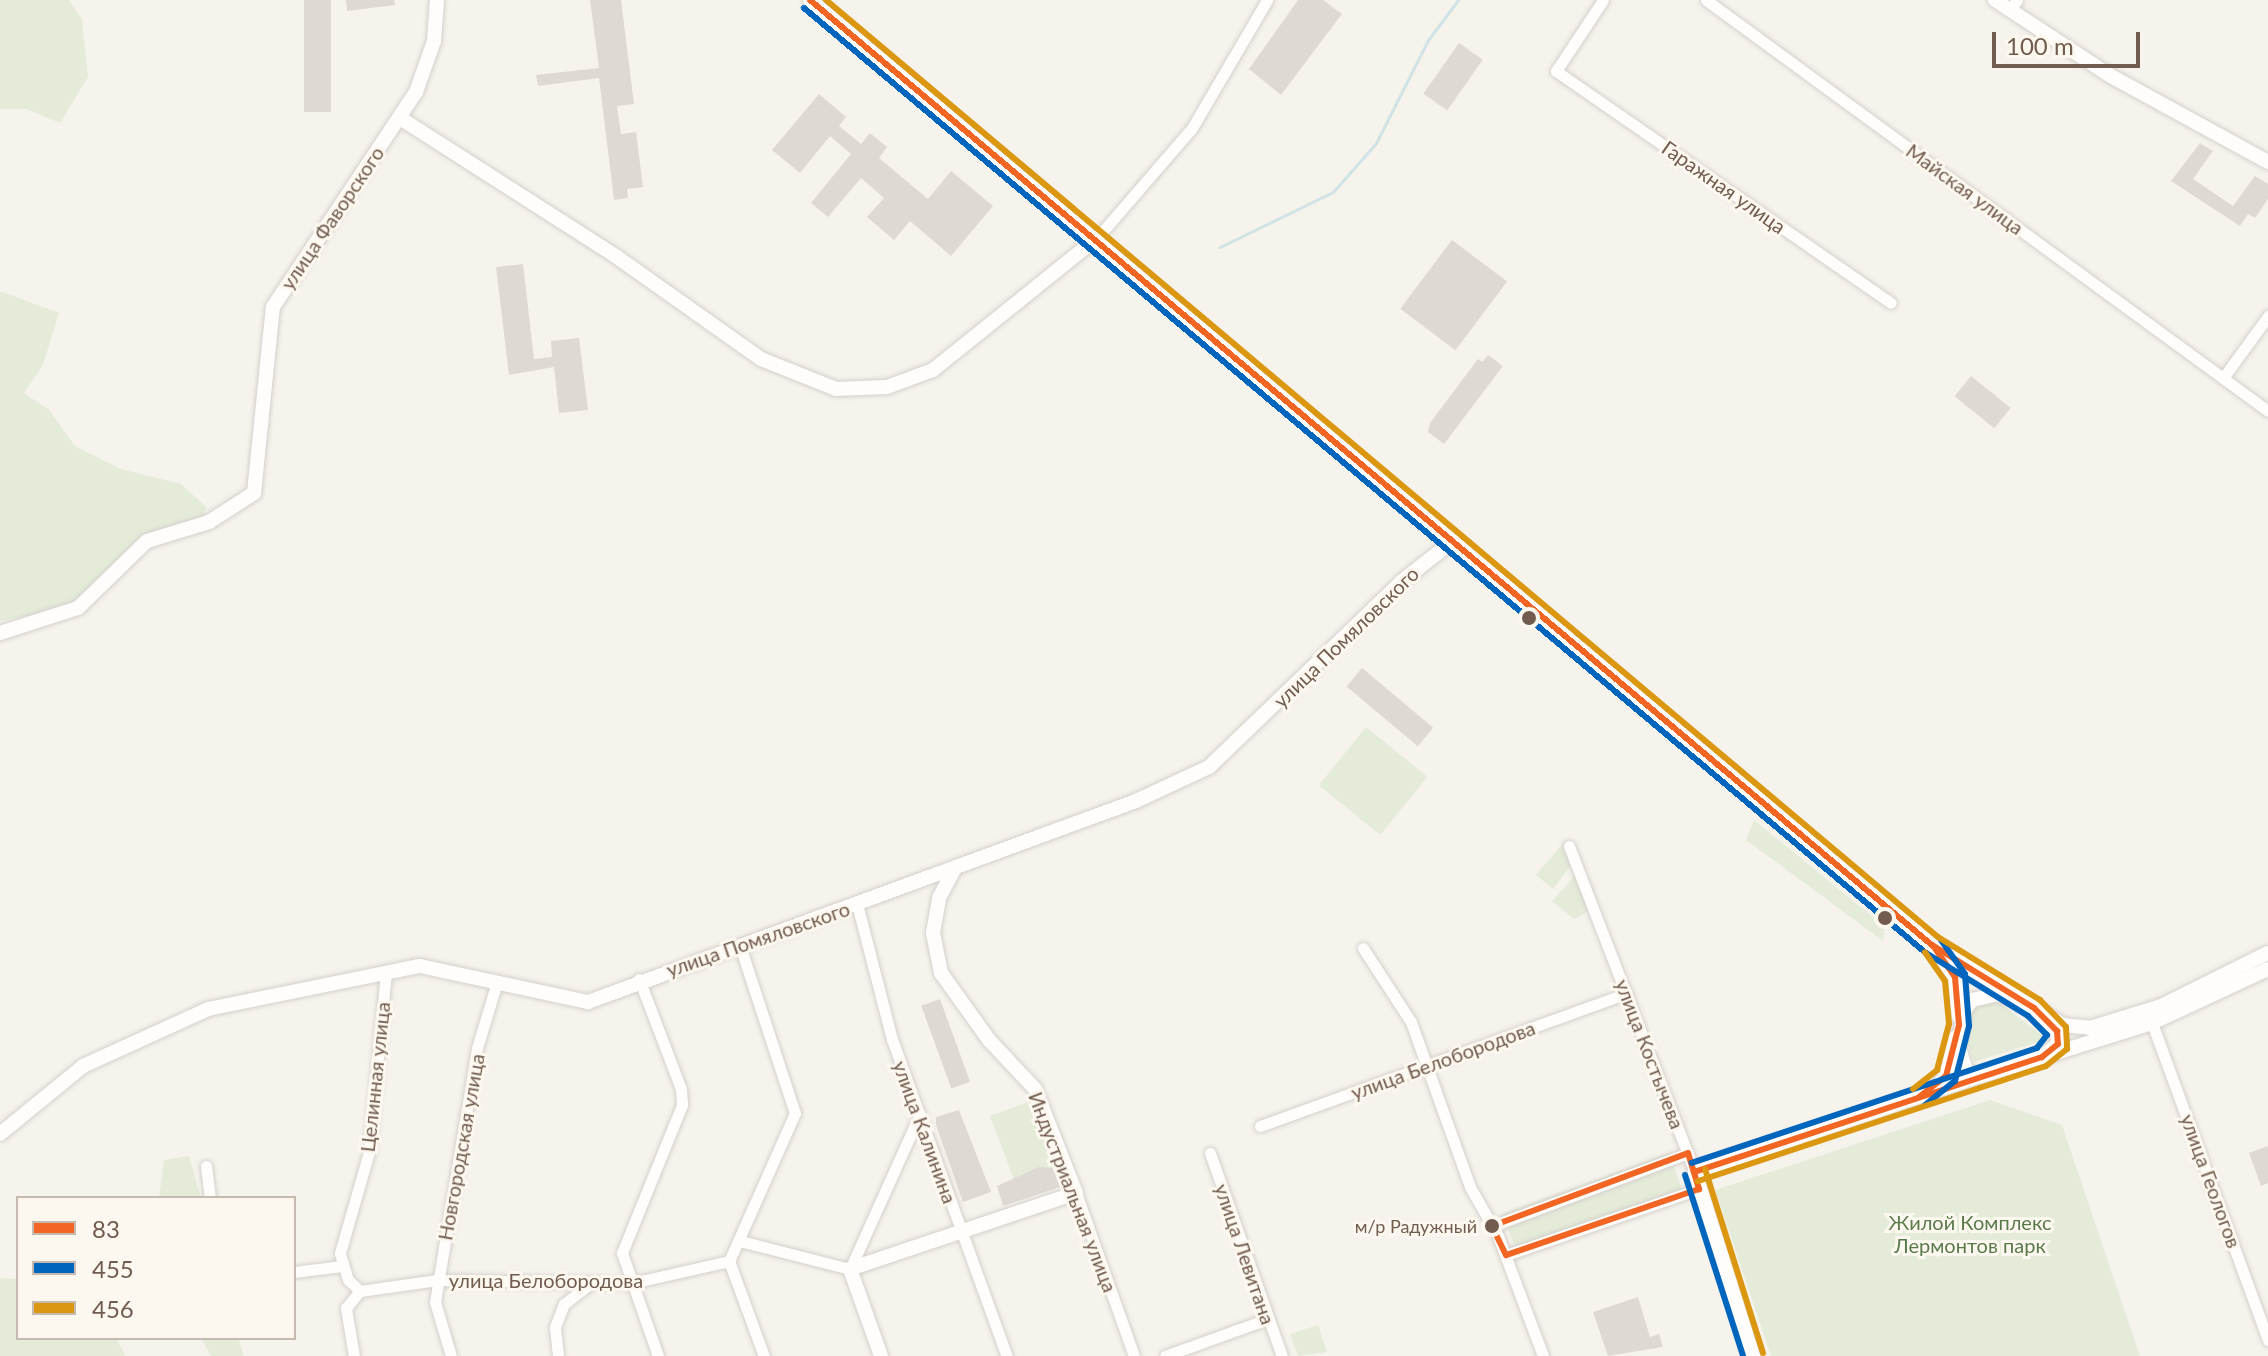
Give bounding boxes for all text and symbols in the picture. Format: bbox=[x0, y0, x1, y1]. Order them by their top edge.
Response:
scale bar bbox=[1996, 16, 2144, 66]
text: 100 m bbox=[2006, 31, 2074, 60]
street label: Гаражная улица bbox=[1658, 135, 1790, 239]
street label: Майская улица bbox=[1902, 138, 2028, 240]
street label: улица Фаворского bbox=[275, 142, 389, 294]
street label: улица Помяловского bbox=[1268, 562, 1424, 712]
unlabelled marker bbox=[1521, 610, 1537, 626]
street label: улица Помяловского bbox=[663, 896, 853, 982]
unlabelled marker bbox=[1877, 910, 1893, 926]
street label: улица Костычева bbox=[1610, 976, 1690, 1132]
street label: Целинная улица bbox=[355, 1001, 395, 1153]
street label: улица Белобородова bbox=[1348, 1015, 1538, 1105]
street label: Новгородская улица bbox=[433, 1052, 489, 1242]
street label: улица Калинина bbox=[888, 1057, 962, 1207]
street label: Индустриальная улица bbox=[1024, 1088, 1122, 1296]
street label: улица Геологов bbox=[2176, 1111, 2246, 1251]
street label: улица Левитана bbox=[1210, 1181, 1280, 1327]
legend bbox=[16, 1196, 296, 1340]
park label: Жилой Комплекс Лермонтов парк bbox=[1889, 1210, 2051, 1257]
text: 83 bbox=[92, 1214, 120, 1243]
place label: м/р Радужный bbox=[1355, 1215, 1477, 1237]
marker: м/р Радужный bbox=[1484, 1218, 1500, 1234]
text: 455 bbox=[92, 1254, 134, 1283]
street label: улица Белобородова bbox=[449, 1268, 643, 1292]
text: 456 bbox=[92, 1294, 134, 1323]

